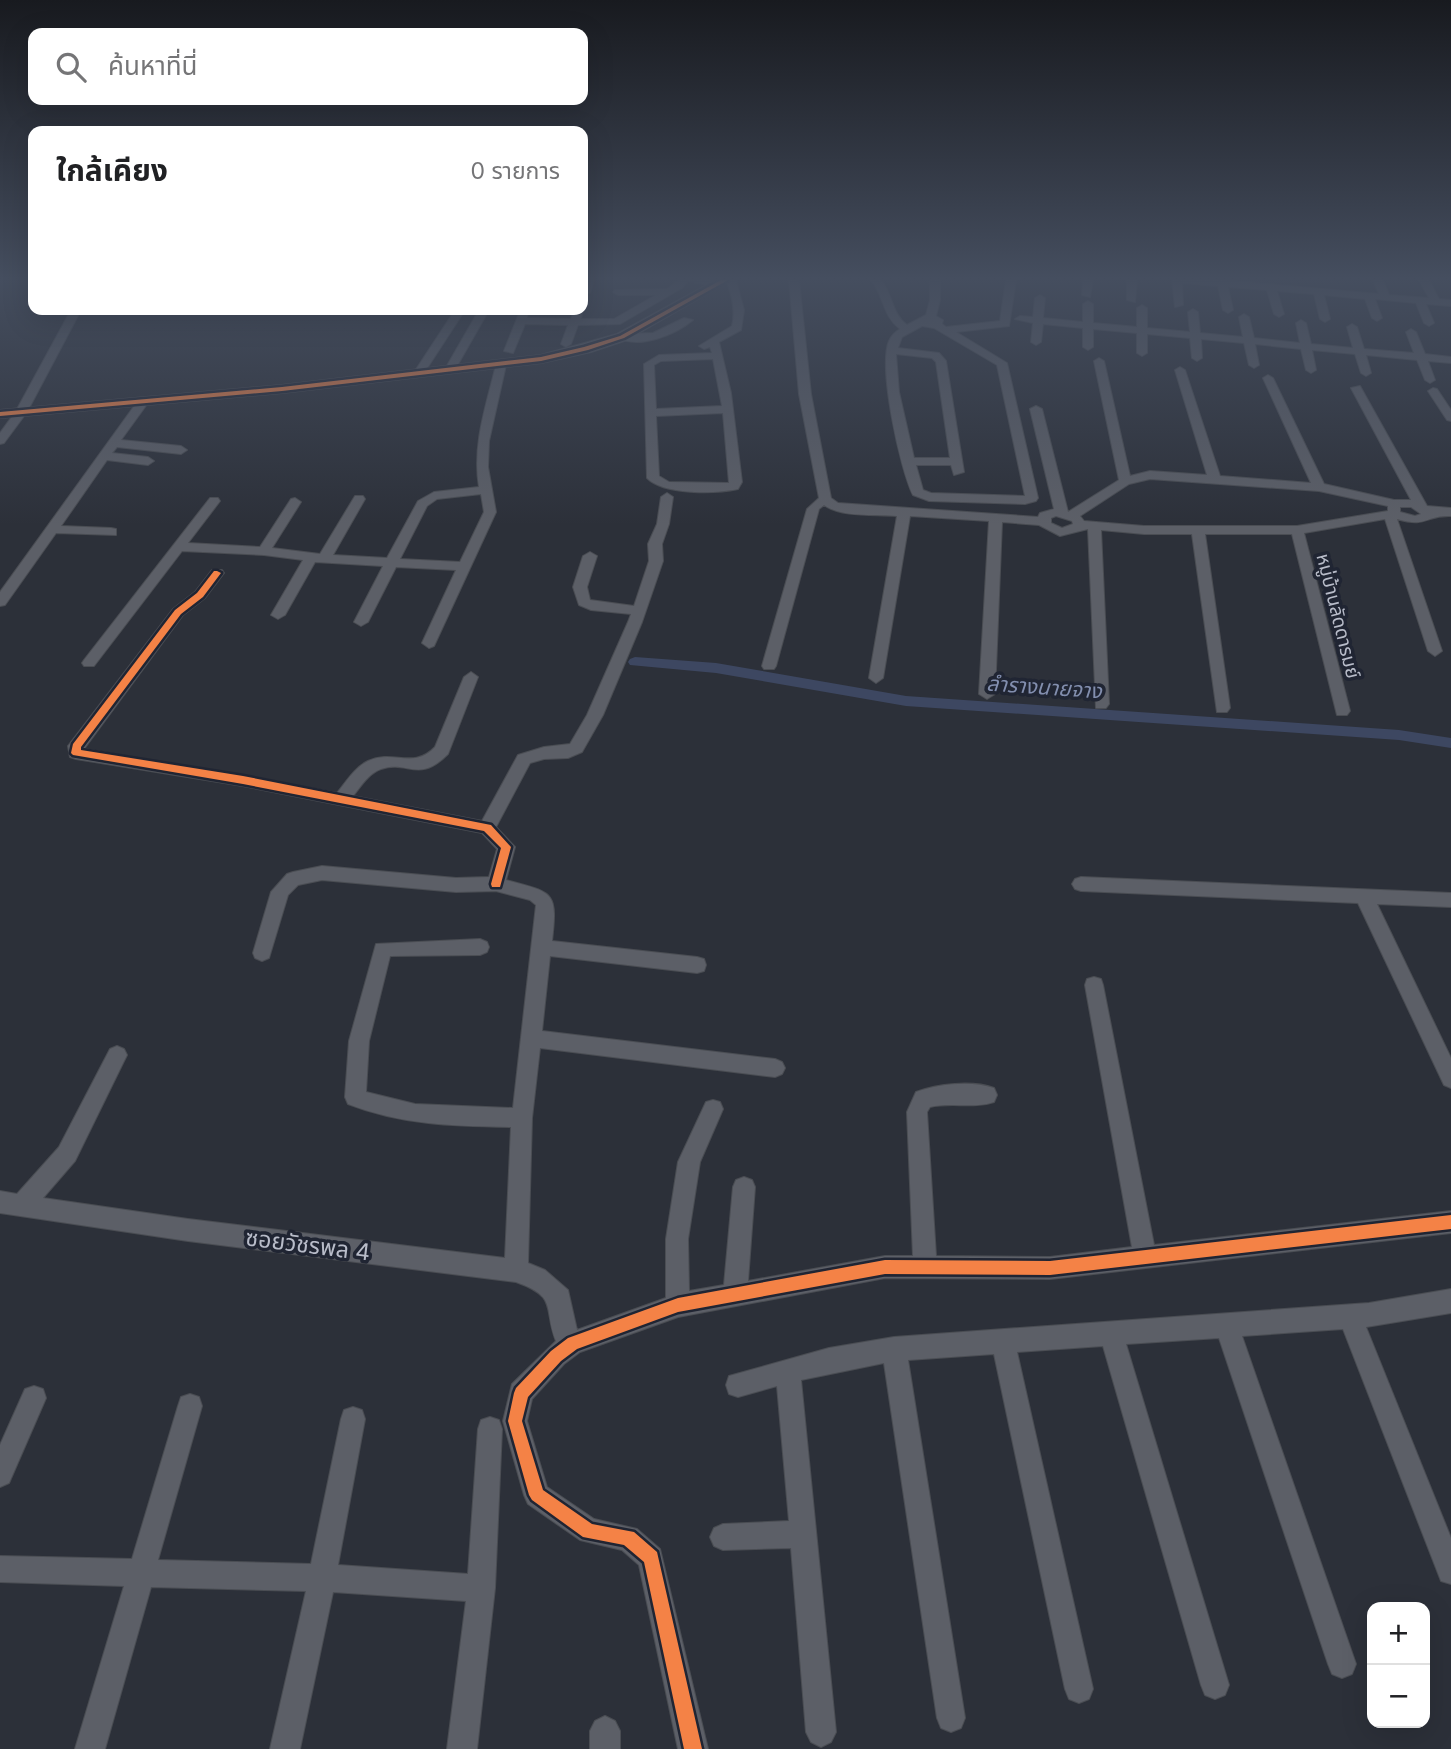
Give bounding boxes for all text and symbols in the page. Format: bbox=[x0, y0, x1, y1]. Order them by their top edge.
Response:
search box bbox=[28, 28, 588, 105]
icon: search bbox=[52, 48, 90, 86]
text: ค้นหาที่นี่ bbox=[108, 50, 198, 81]
text: ใกล้เคียง bbox=[56, 152, 168, 188]
text: 0 รายการ bbox=[470, 157, 560, 185]
street label: หมู่บ้านลัดดารมย์ bbox=[1310, 551, 1365, 681]
water label: ลำรางนายจาง bbox=[986, 671, 1104, 704]
street label: ซอยวัชรพล 4 bbox=[244, 1223, 372, 1267]
map controls bbox=[1367, 1602, 1430, 1728]
button: + bbox=[1367, 1602, 1430, 1665]
button: − bbox=[1367, 1665, 1430, 1728]

